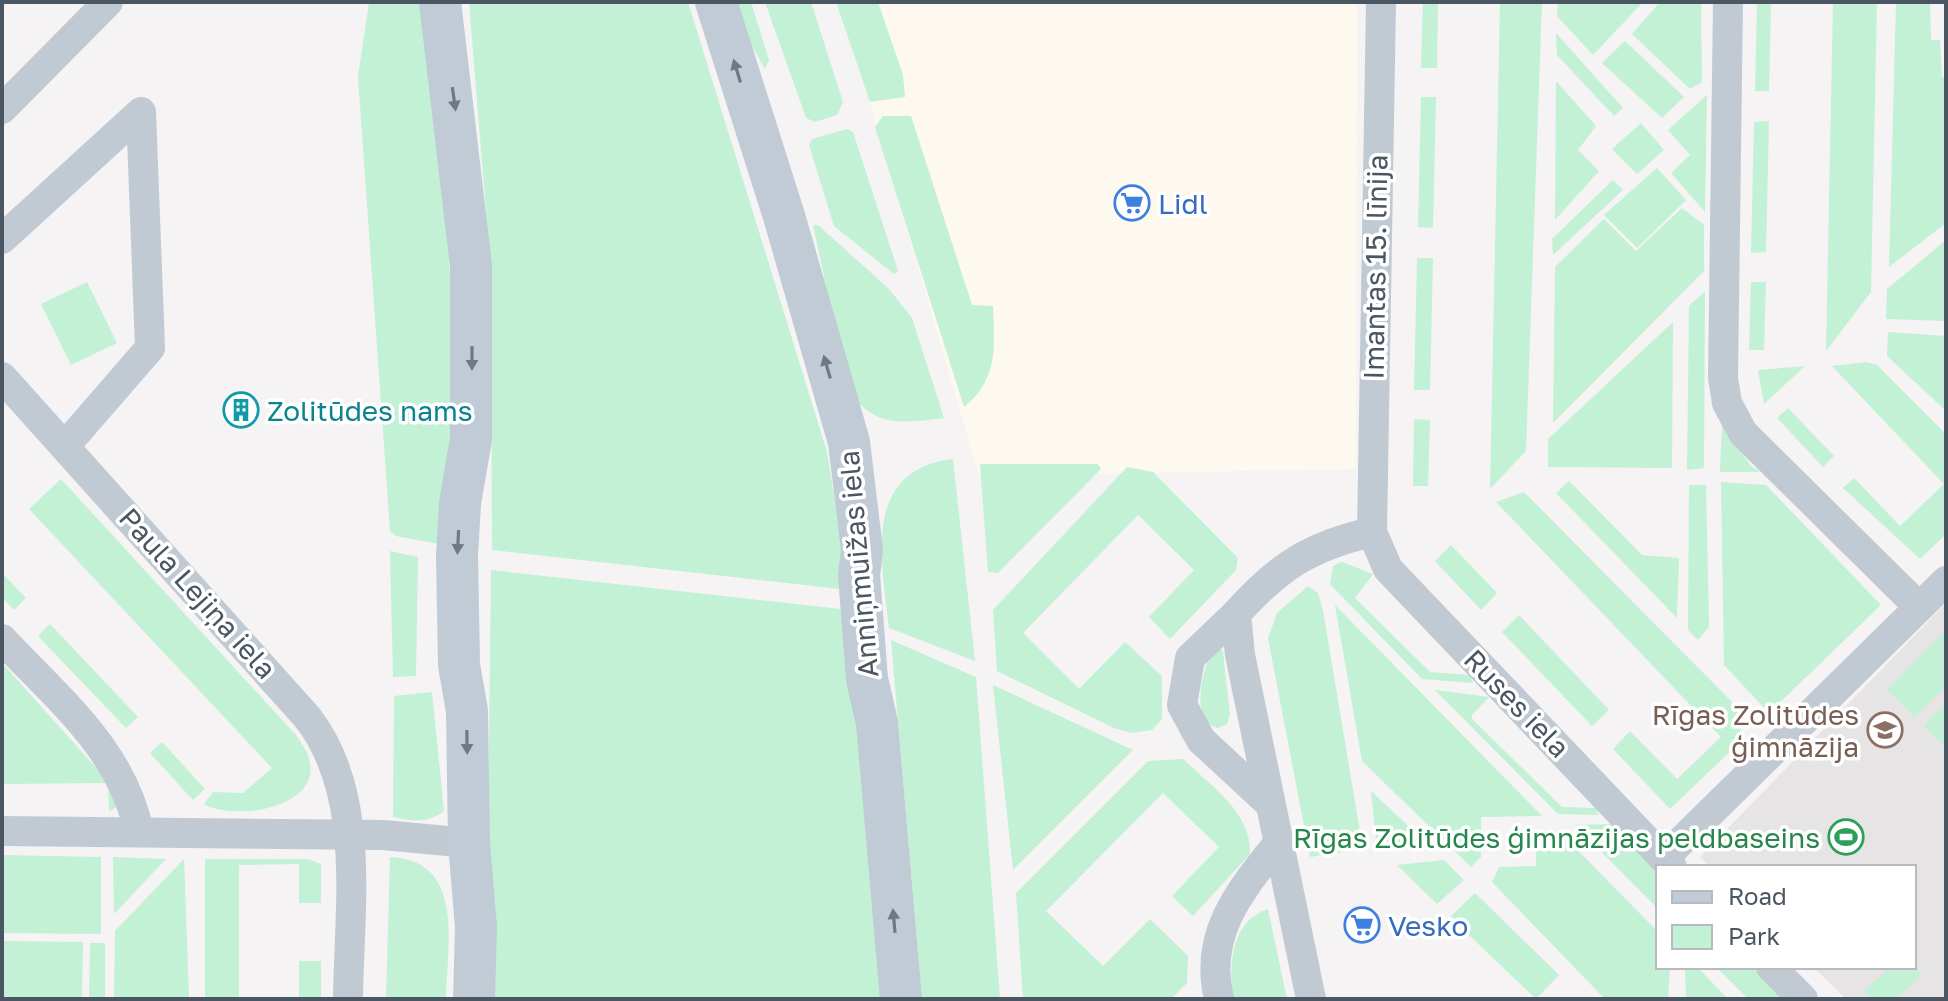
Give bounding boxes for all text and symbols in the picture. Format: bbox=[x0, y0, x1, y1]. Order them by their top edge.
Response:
one-way arrow bbox=[731, 59, 743, 83]
one-way arrow bbox=[448, 87, 461, 112]
street label: Imantas 15. līnija bbox=[1357, 154, 1393, 380]
supermarket icon: Lidl bbox=[1113, 184, 1151, 222]
place label: Lidl bbox=[1158, 187, 1208, 220]
one-way arrow bbox=[466, 346, 478, 371]
one-way arrow bbox=[820, 354, 833, 378]
building icon: Zolitūdes nams bbox=[222, 391, 260, 429]
place label: Zolitūdes nams bbox=[267, 394, 473, 427]
street label: Anniņmuižas iela bbox=[832, 449, 885, 679]
street label: Paula Lejiņa iela bbox=[112, 501, 283, 686]
one-way arrow bbox=[451, 530, 464, 555]
street label: Ruses iela bbox=[1458, 642, 1576, 764]
place label: Rīgas Zolitūdes ģimnāzija bbox=[1652, 698, 1859, 763]
school or university icon: Rīgas Zolitūdes ģimnāzija bbox=[1866, 711, 1904, 749]
one-way arrow bbox=[461, 730, 473, 755]
sports icon: Rīgas Zolitūdes ģimnāzijas peldbaseins bbox=[1827, 818, 1865, 856]
place label: Rīgas Zolitūdes ģimnāzijas peldbaseins bbox=[1293, 821, 1820, 854]
legend bbox=[1656, 865, 1916, 969]
text: Road bbox=[1728, 881, 1787, 910]
supermarket icon: Vesko bbox=[1343, 906, 1381, 944]
one-way arrow bbox=[888, 908, 901, 933]
place label: Vesko bbox=[1388, 909, 1468, 942]
text: Park bbox=[1728, 921, 1780, 950]

